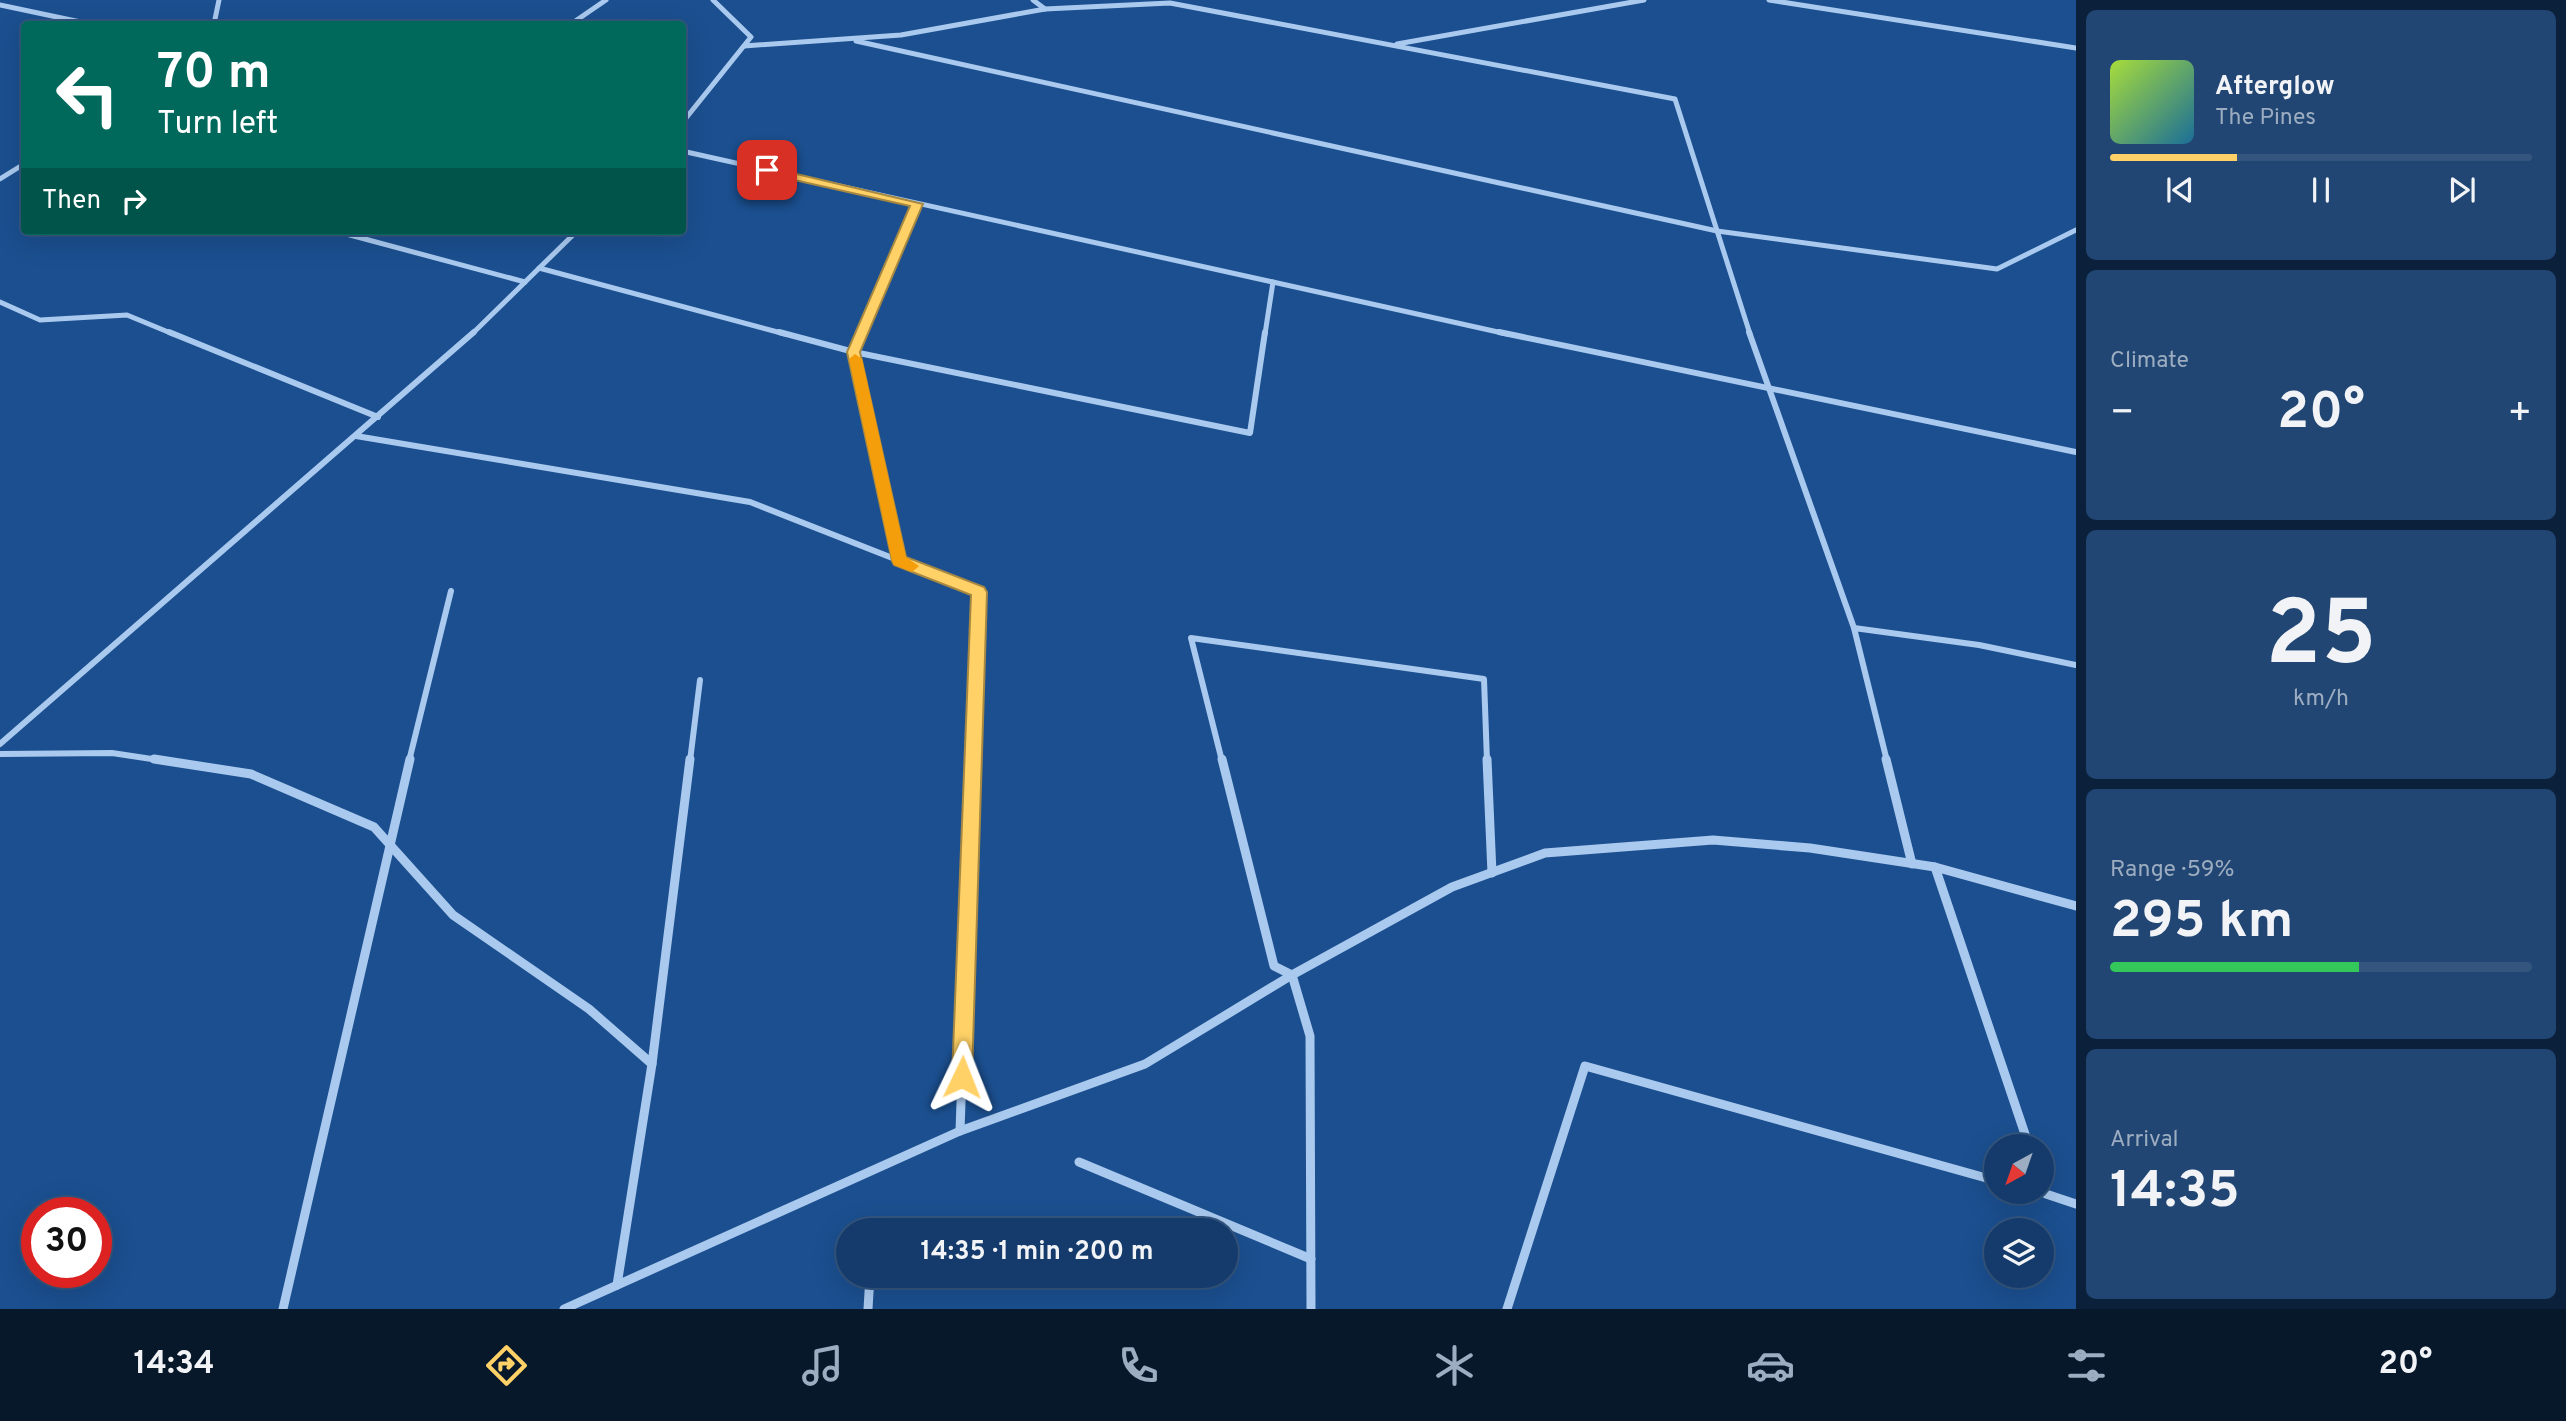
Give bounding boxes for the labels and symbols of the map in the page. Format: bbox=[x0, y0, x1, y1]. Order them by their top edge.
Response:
pin bbox=[737, 140, 797, 200]
position arrow bbox=[925, 1040, 999, 1114]
north arrow bbox=[1984, 1134, 2054, 1204]
speed limit sign: 30 bbox=[21, 1197, 112, 1288]

